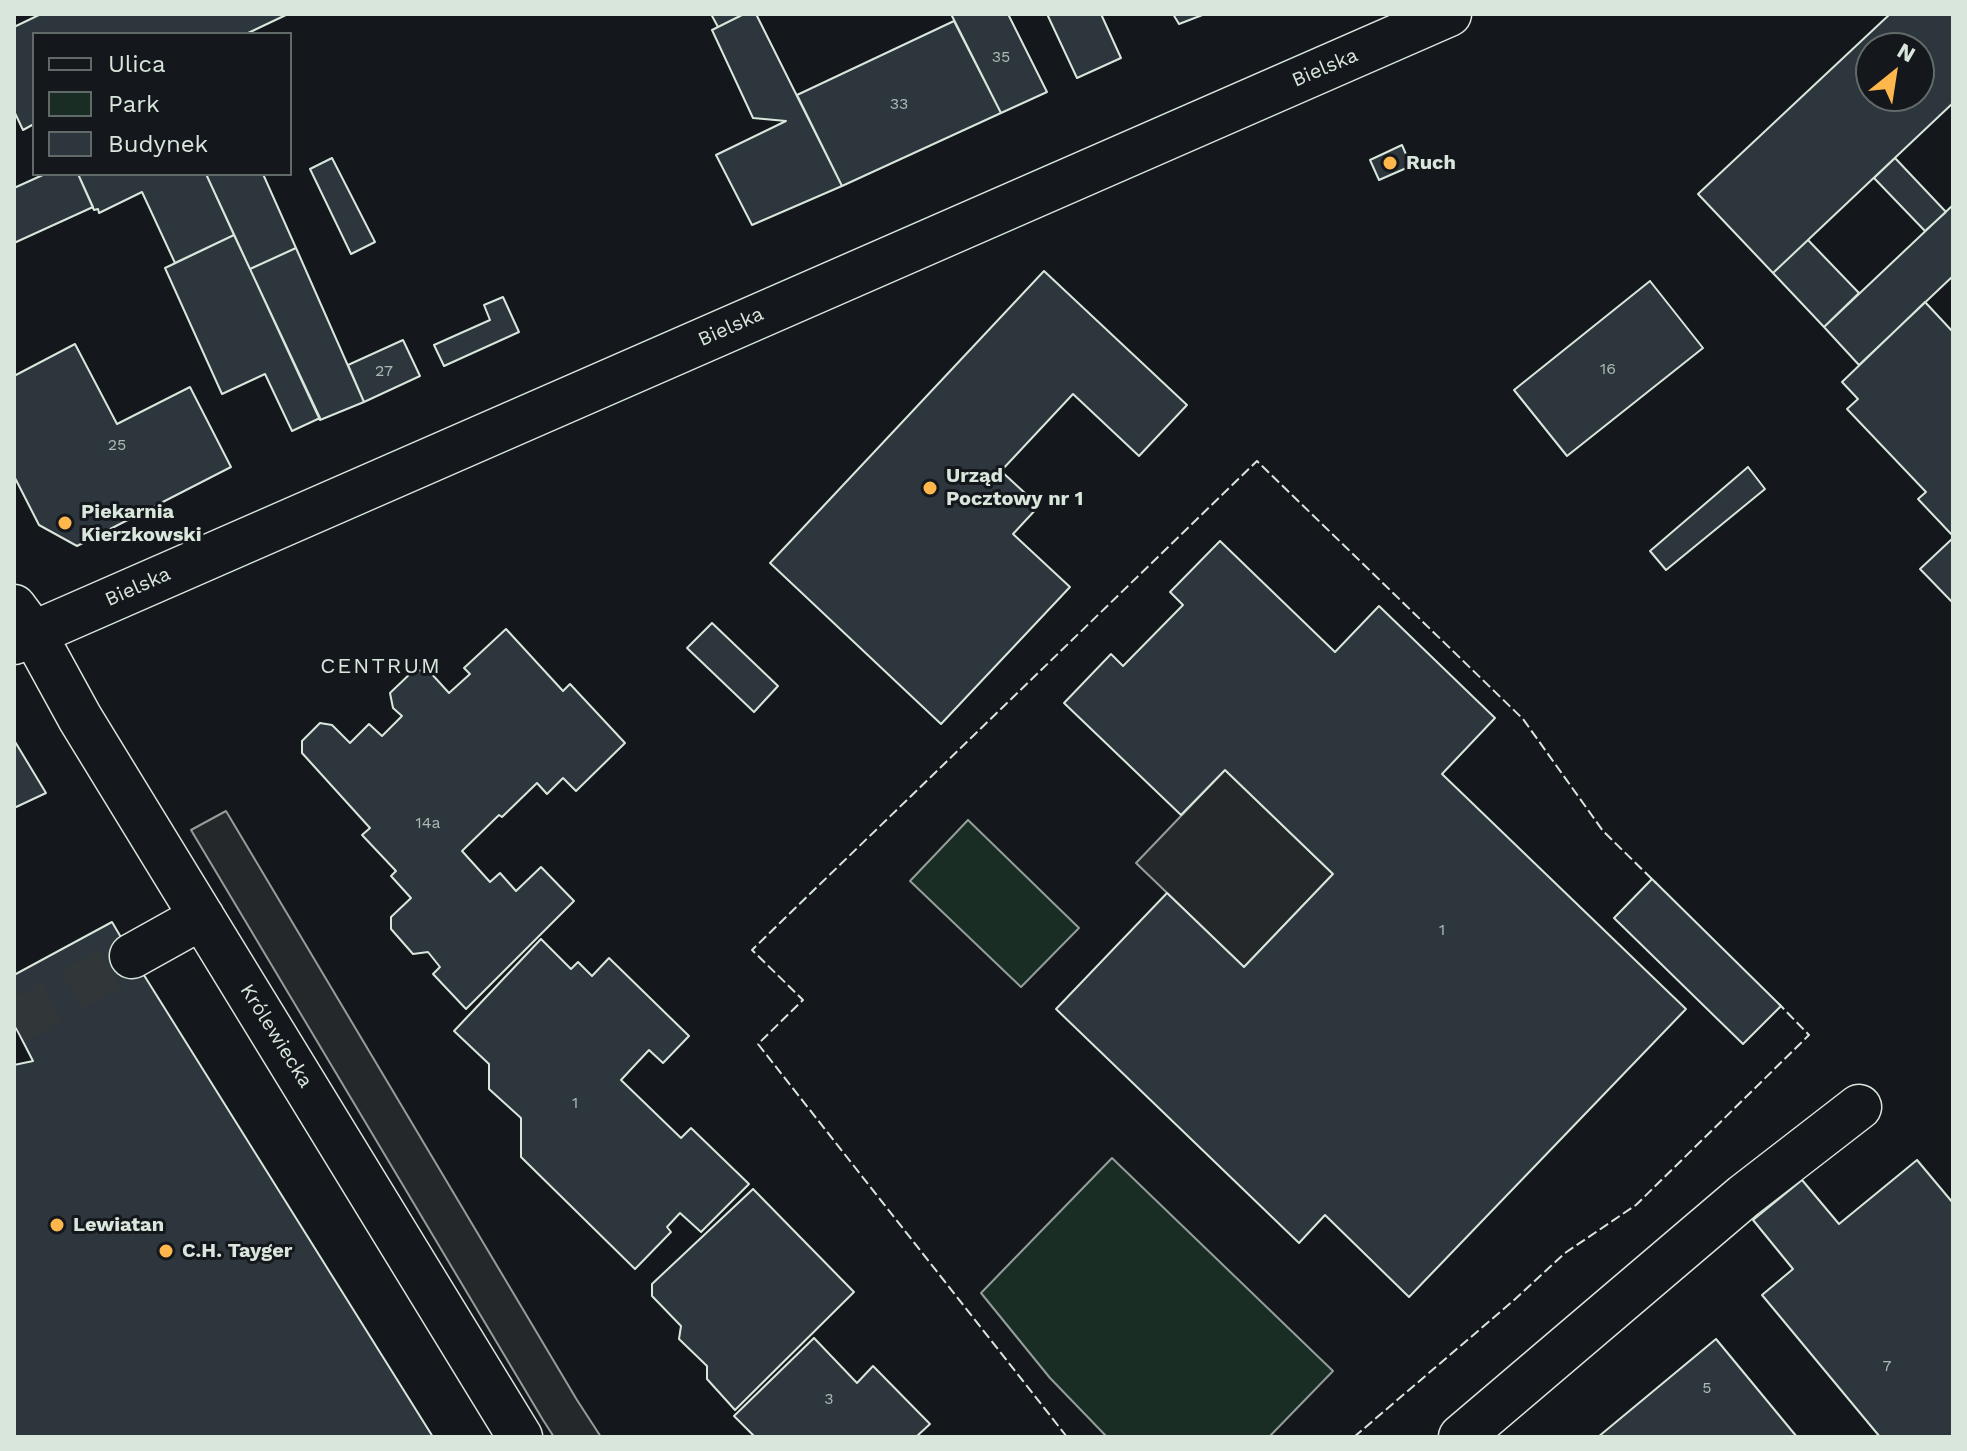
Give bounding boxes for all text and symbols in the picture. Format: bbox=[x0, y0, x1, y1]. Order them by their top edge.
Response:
legend bbox=[32, 32, 292, 176]
north arrow bbox=[1855, 32, 1935, 112]
text: N bbox=[1893, 38, 1920, 67]
street label: Bielska bbox=[1289, 43, 1361, 93]
house number: 35 bbox=[992, 47, 1010, 67]
text: Ulica bbox=[108, 50, 166, 78]
text: Park bbox=[108, 90, 160, 118]
house number: 33 bbox=[890, 94, 908, 114]
text: Budynek bbox=[108, 130, 208, 158]
place label: Ruch bbox=[1406, 151, 1456, 175]
marker: Ruch bbox=[1381, 154, 1399, 172]
street label: Bielska bbox=[695, 302, 767, 352]
house number: 16 bbox=[1600, 359, 1616, 379]
house number: 27 bbox=[375, 361, 393, 381]
house number: 25 bbox=[108, 435, 126, 455]
place label: Urząd Pocztowy nr 1 bbox=[946, 464, 1083, 511]
marker: Urząd Pocztowy nr 1 bbox=[921, 479, 939, 497]
place label: Piekarnia Kierzkowski bbox=[81, 500, 202, 547]
marker: Piekarnia Kierzkowski bbox=[56, 514, 74, 532]
street label: Bielska bbox=[102, 562, 174, 612]
district label: CENTRUM bbox=[320, 654, 442, 680]
house number: 14a bbox=[415, 813, 441, 833]
house number: 1 bbox=[1439, 920, 1445, 940]
street label: Królewiecka bbox=[235, 980, 317, 1092]
house number: 1 bbox=[572, 1093, 578, 1113]
place label: Lewiatan bbox=[73, 1213, 164, 1237]
marker: Lewiatan bbox=[48, 1216, 66, 1234]
place label: C.H. Tayger bbox=[182, 1239, 292, 1263]
marker: C.H. Tayger bbox=[157, 1242, 175, 1260]
house number: 7 bbox=[1883, 1356, 1891, 1376]
house number: 5 bbox=[1702, 1378, 1712, 1398]
house number: 3 bbox=[824, 1389, 834, 1409]

